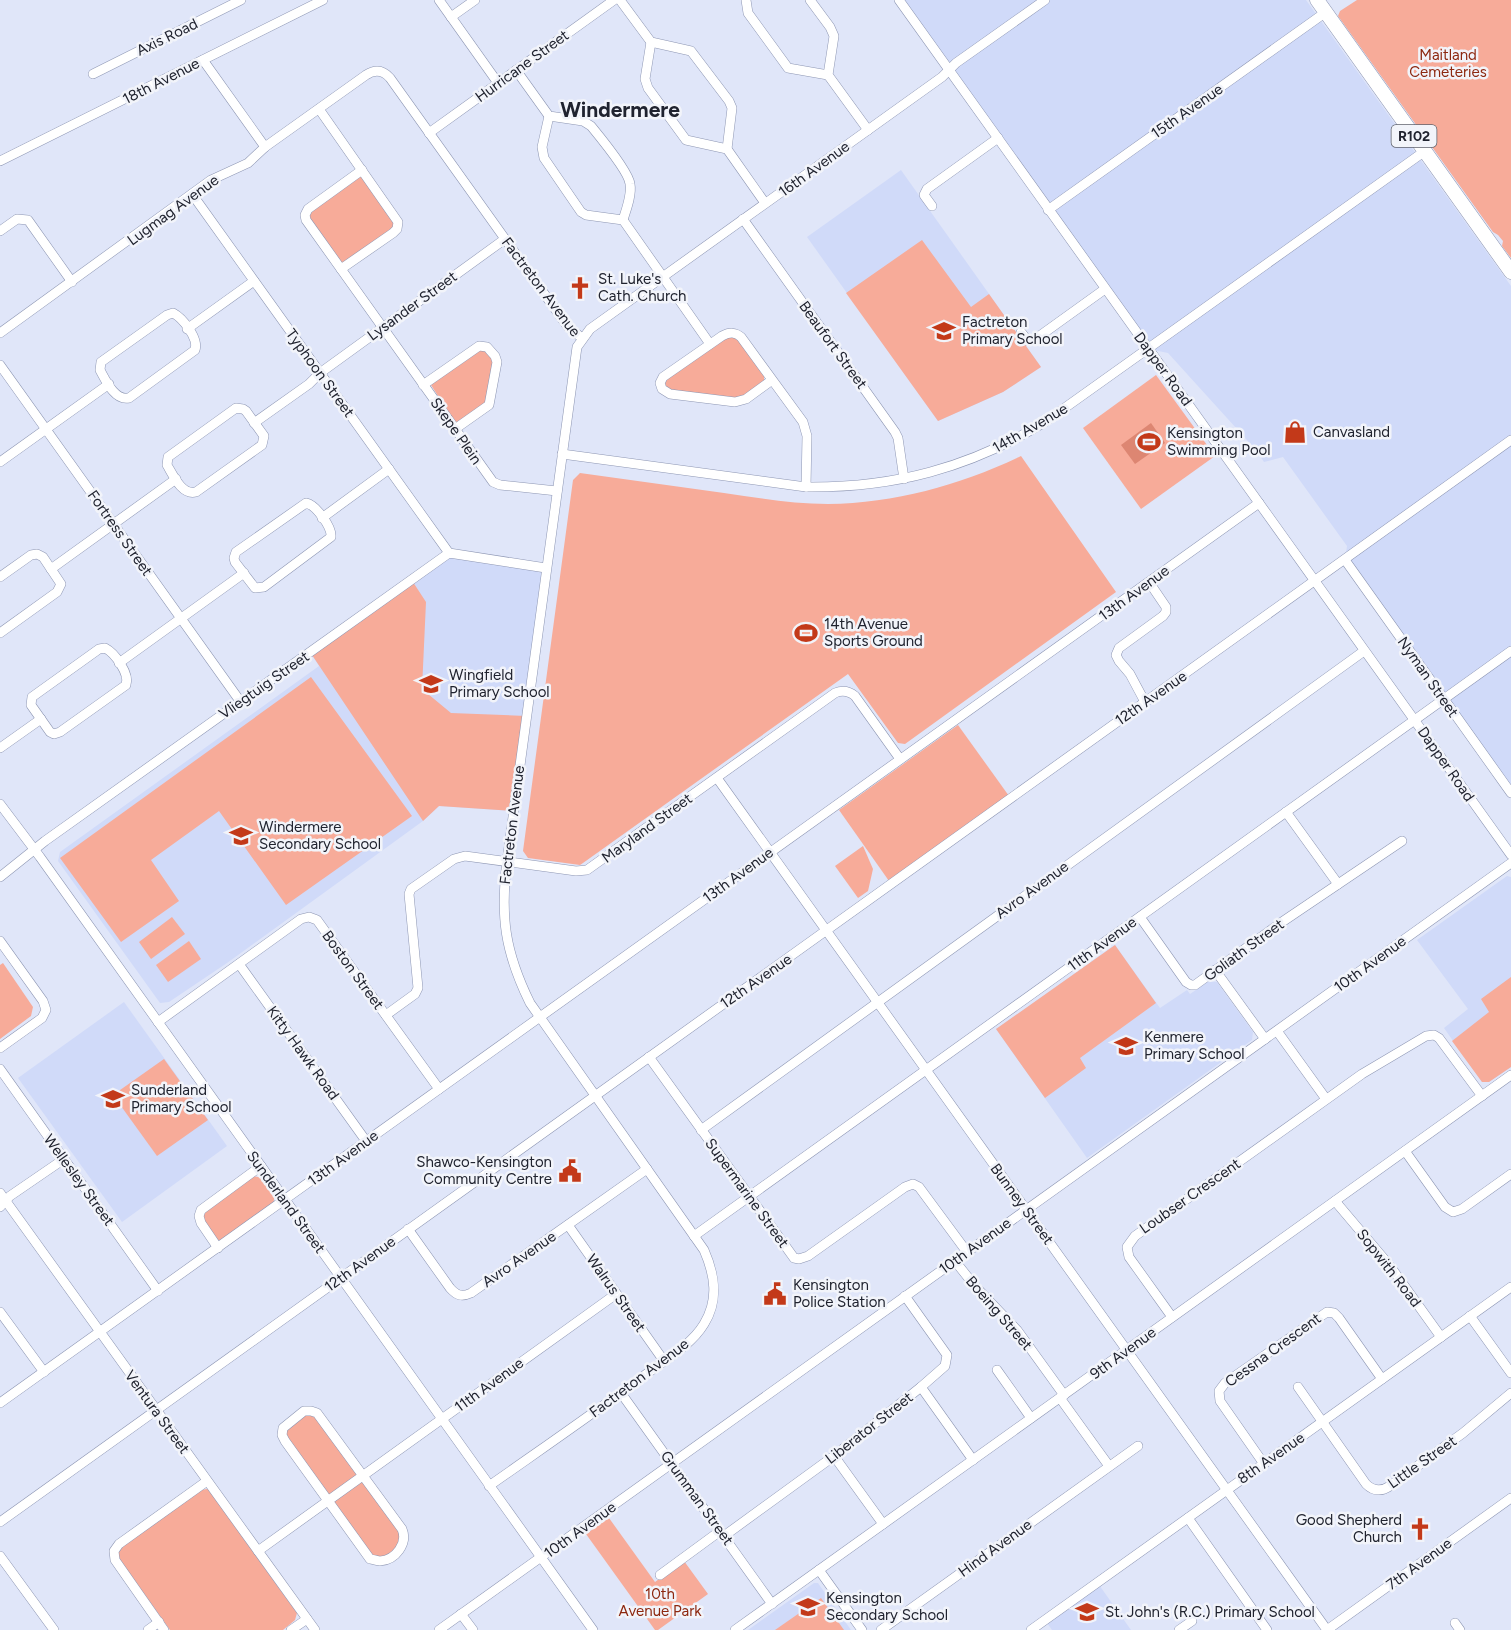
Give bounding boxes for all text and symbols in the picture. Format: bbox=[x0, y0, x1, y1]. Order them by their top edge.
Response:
street label: Axis Road bbox=[133, 14, 201, 60]
street label: Hurricane Street bbox=[472, 26, 573, 106]
park label: Maitland Cemeteries bbox=[1409, 46, 1487, 81]
street label: 18th Avenue bbox=[120, 54, 202, 108]
street label: 15th Avenue bbox=[1148, 80, 1226, 142]
district label: Windermere bbox=[560, 97, 680, 122]
road number: R102 bbox=[1392, 125, 1436, 147]
street label: 16th Avenue bbox=[775, 137, 853, 201]
street label: Lugmag Avenue bbox=[124, 171, 222, 249]
street label: Factreton Avenue bbox=[498, 234, 584, 340]
street label: Lysander Street bbox=[364, 267, 461, 345]
place label: St. Luke's Cath. Church bbox=[598, 270, 686, 305]
church icon: St. Luke's Cath. Church bbox=[567, 275, 593, 301]
street label: Beaufort Street bbox=[795, 298, 871, 393]
place label: Factreton Primary School bbox=[962, 313, 1063, 348]
school or university icon: Factreton Primary School bbox=[931, 318, 957, 344]
street label: Typhoon Street bbox=[282, 325, 358, 421]
street label: Dapper Road bbox=[1130, 328, 1196, 410]
street label: Skepe Plein bbox=[426, 394, 486, 468]
street label: 14th Avenue bbox=[989, 399, 1071, 457]
shop icon: Canvasland bbox=[1282, 419, 1308, 445]
place label: Canvasland bbox=[1313, 423, 1390, 441]
place label: Kensington Swimming Pool bbox=[1167, 424, 1271, 459]
sports icon: Kensington Swimming Pool bbox=[1136, 429, 1162, 455]
street label: Fortress Street bbox=[84, 487, 156, 580]
street label: 13th Avenue bbox=[1095, 561, 1173, 625]
place label: 14th Avenue Sports Ground bbox=[824, 615, 923, 650]
sports icon: 14th Avenue Sports Ground bbox=[793, 620, 819, 646]
street label: Nyman Street bbox=[1394, 633, 1463, 721]
street label: Vliegtuig Street bbox=[215, 647, 313, 723]
place label: Wingfield Primary School bbox=[449, 666, 550, 701]
street label: 12th Avenue bbox=[1112, 667, 1190, 729]
school or university icon: Wingfield Primary School bbox=[418, 671, 444, 697]
street label: Dapper Road bbox=[1414, 723, 1478, 805]
street label: Factreton Avenue bbox=[496, 764, 528, 886]
street label: Maryland Street bbox=[598, 789, 696, 867]
place label: Windermere Secondary School bbox=[259, 818, 381, 853]
school or university icon: Windermere Secondary School bbox=[228, 823, 254, 849]
street label: 13th Avenue bbox=[699, 843, 777, 907]
street label: Avro Avenue bbox=[992, 857, 1072, 923]
street label: 11th Avenue bbox=[1064, 913, 1140, 975]
street label: Goliath Street bbox=[1201, 915, 1288, 985]
street label: Boston Street bbox=[318, 927, 388, 1013]
street label: 10th Avenue bbox=[1331, 932, 1409, 996]
street label: 12th Avenue bbox=[717, 950, 795, 1012]
street label: Kitty Hawk Road bbox=[263, 1003, 343, 1103]
place label: Kenmere Primary School bbox=[1144, 1028, 1245, 1063]
school or university icon: Kenmere Primary School bbox=[1113, 1033, 1139, 1059]
place label: Sunderland Primary School bbox=[131, 1081, 232, 1116]
school or university icon: Sunderland Primary School bbox=[100, 1086, 126, 1112]
street label: 13th Avenue bbox=[304, 1126, 382, 1190]
street label: Wellesley Street bbox=[40, 1131, 118, 1230]
street label: Supermarine Street bbox=[701, 1135, 793, 1252]
street label: Sunderland Street bbox=[243, 1147, 329, 1257]
place label: Shawco-Kensington Community Centre bbox=[416, 1153, 552, 1188]
street label: Loubser Crescent bbox=[1136, 1154, 1244, 1238]
public building icon: Shawco-Kensington Community Centre bbox=[557, 1158, 583, 1184]
street label: Bunney Street bbox=[987, 1160, 1058, 1248]
street label: 10th Avenue bbox=[936, 1214, 1014, 1278]
street label: Sopwith Road bbox=[1353, 1225, 1425, 1311]
street label: Avro Avenue bbox=[479, 1227, 559, 1291]
street label: 12th Avenue bbox=[321, 1232, 399, 1296]
street label: Walrus Street bbox=[583, 1251, 650, 1336]
street label: Boeing Street bbox=[962, 1272, 1036, 1354]
place label: Kensington Police Station bbox=[793, 1276, 886, 1311]
public building icon: Kensington Police Station bbox=[762, 1281, 788, 1307]
street label: Cessna Crescent bbox=[1222, 1309, 1325, 1391]
street label: 9th Avenue bbox=[1087, 1323, 1159, 1383]
street label: Factreton Avenue bbox=[586, 1335, 692, 1421]
street label: 11th Avenue bbox=[451, 1354, 527, 1416]
street label: Ventura Street bbox=[121, 1367, 194, 1458]
street label: Liberator Street bbox=[822, 1388, 917, 1468]
street label: 8th Avenue bbox=[1234, 1428, 1308, 1488]
street label: Little Street bbox=[1384, 1432, 1460, 1492]
street label: Grumman Street bbox=[657, 1447, 737, 1549]
street label: 10th Avenue bbox=[541, 1498, 619, 1562]
place label: Good Shepherd Church bbox=[1296, 1511, 1402, 1546]
street label: Hind Avenue bbox=[955, 1515, 1035, 1581]
church icon: Good Shepherd Church bbox=[1407, 1516, 1433, 1542]
street label: 7th Avenue bbox=[1383, 1534, 1455, 1594]
park label: 10th Avenue Park bbox=[619, 1585, 702, 1620]
place label: Kensington Secondary School bbox=[826, 1589, 948, 1624]
school or university icon: Kensington Secondary School bbox=[795, 1594, 821, 1620]
school or university icon: St. John's (R.C.) Primary School bbox=[1074, 1599, 1100, 1625]
place label: St. John's (R.C.) Primary School bbox=[1105, 1603, 1315, 1621]

